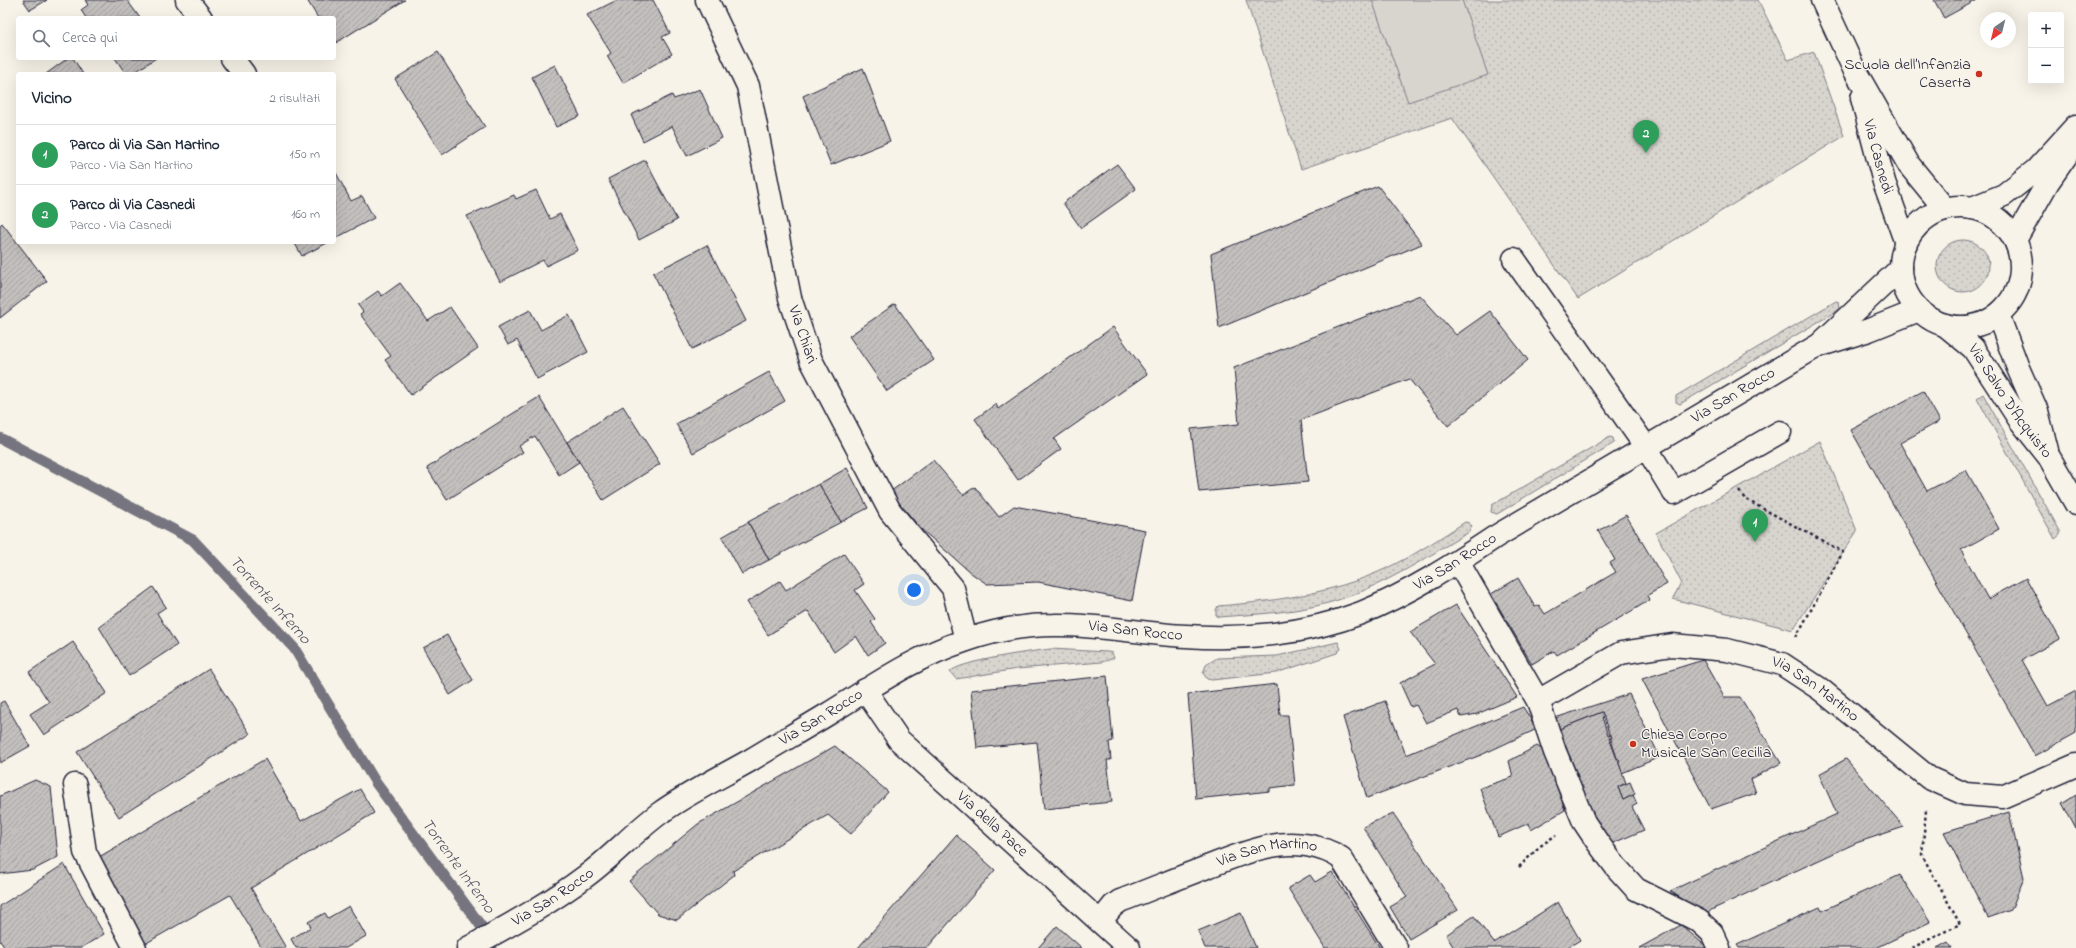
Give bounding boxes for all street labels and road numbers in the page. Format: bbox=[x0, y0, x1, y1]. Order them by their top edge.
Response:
street label: Via Casnedi bbox=[1856, 116, 1900, 198]
street label: Via Chiari bbox=[781, 302, 823, 368]
street label: Via Salvo D'Acquisto bbox=[1961, 338, 2058, 464]
street label: Via San Rocco bbox=[1686, 361, 1780, 431]
street label: Via San Rocco bbox=[1408, 527, 1502, 598]
street label: Via San Rocco bbox=[1086, 614, 1183, 648]
street label: Via San Martino bbox=[1769, 650, 1864, 728]
street label: Via San Rocco bbox=[774, 683, 868, 753]
street label: Via della Pace bbox=[950, 785, 1034, 864]
street label: Via San Martino bbox=[1212, 832, 1320, 874]
street label: Via San Rocco bbox=[506, 862, 600, 934]

